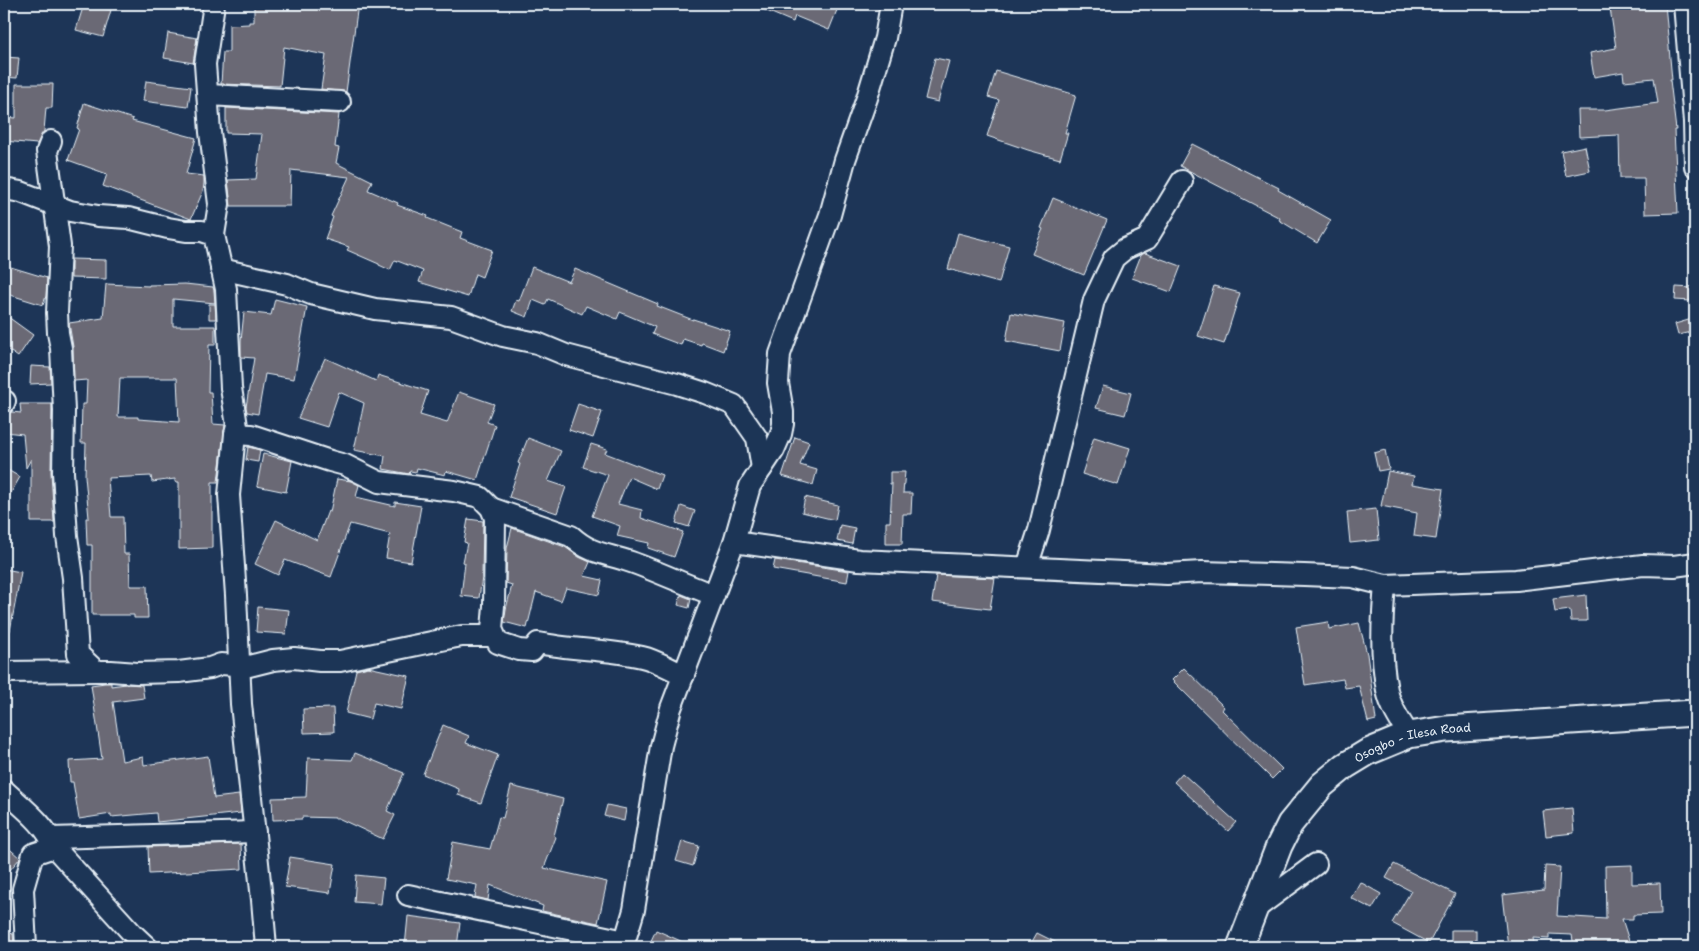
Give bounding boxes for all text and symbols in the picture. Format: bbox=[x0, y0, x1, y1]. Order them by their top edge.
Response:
street label: Osogbo - Ilesa Road bbox=[1351, 719, 1472, 767]

